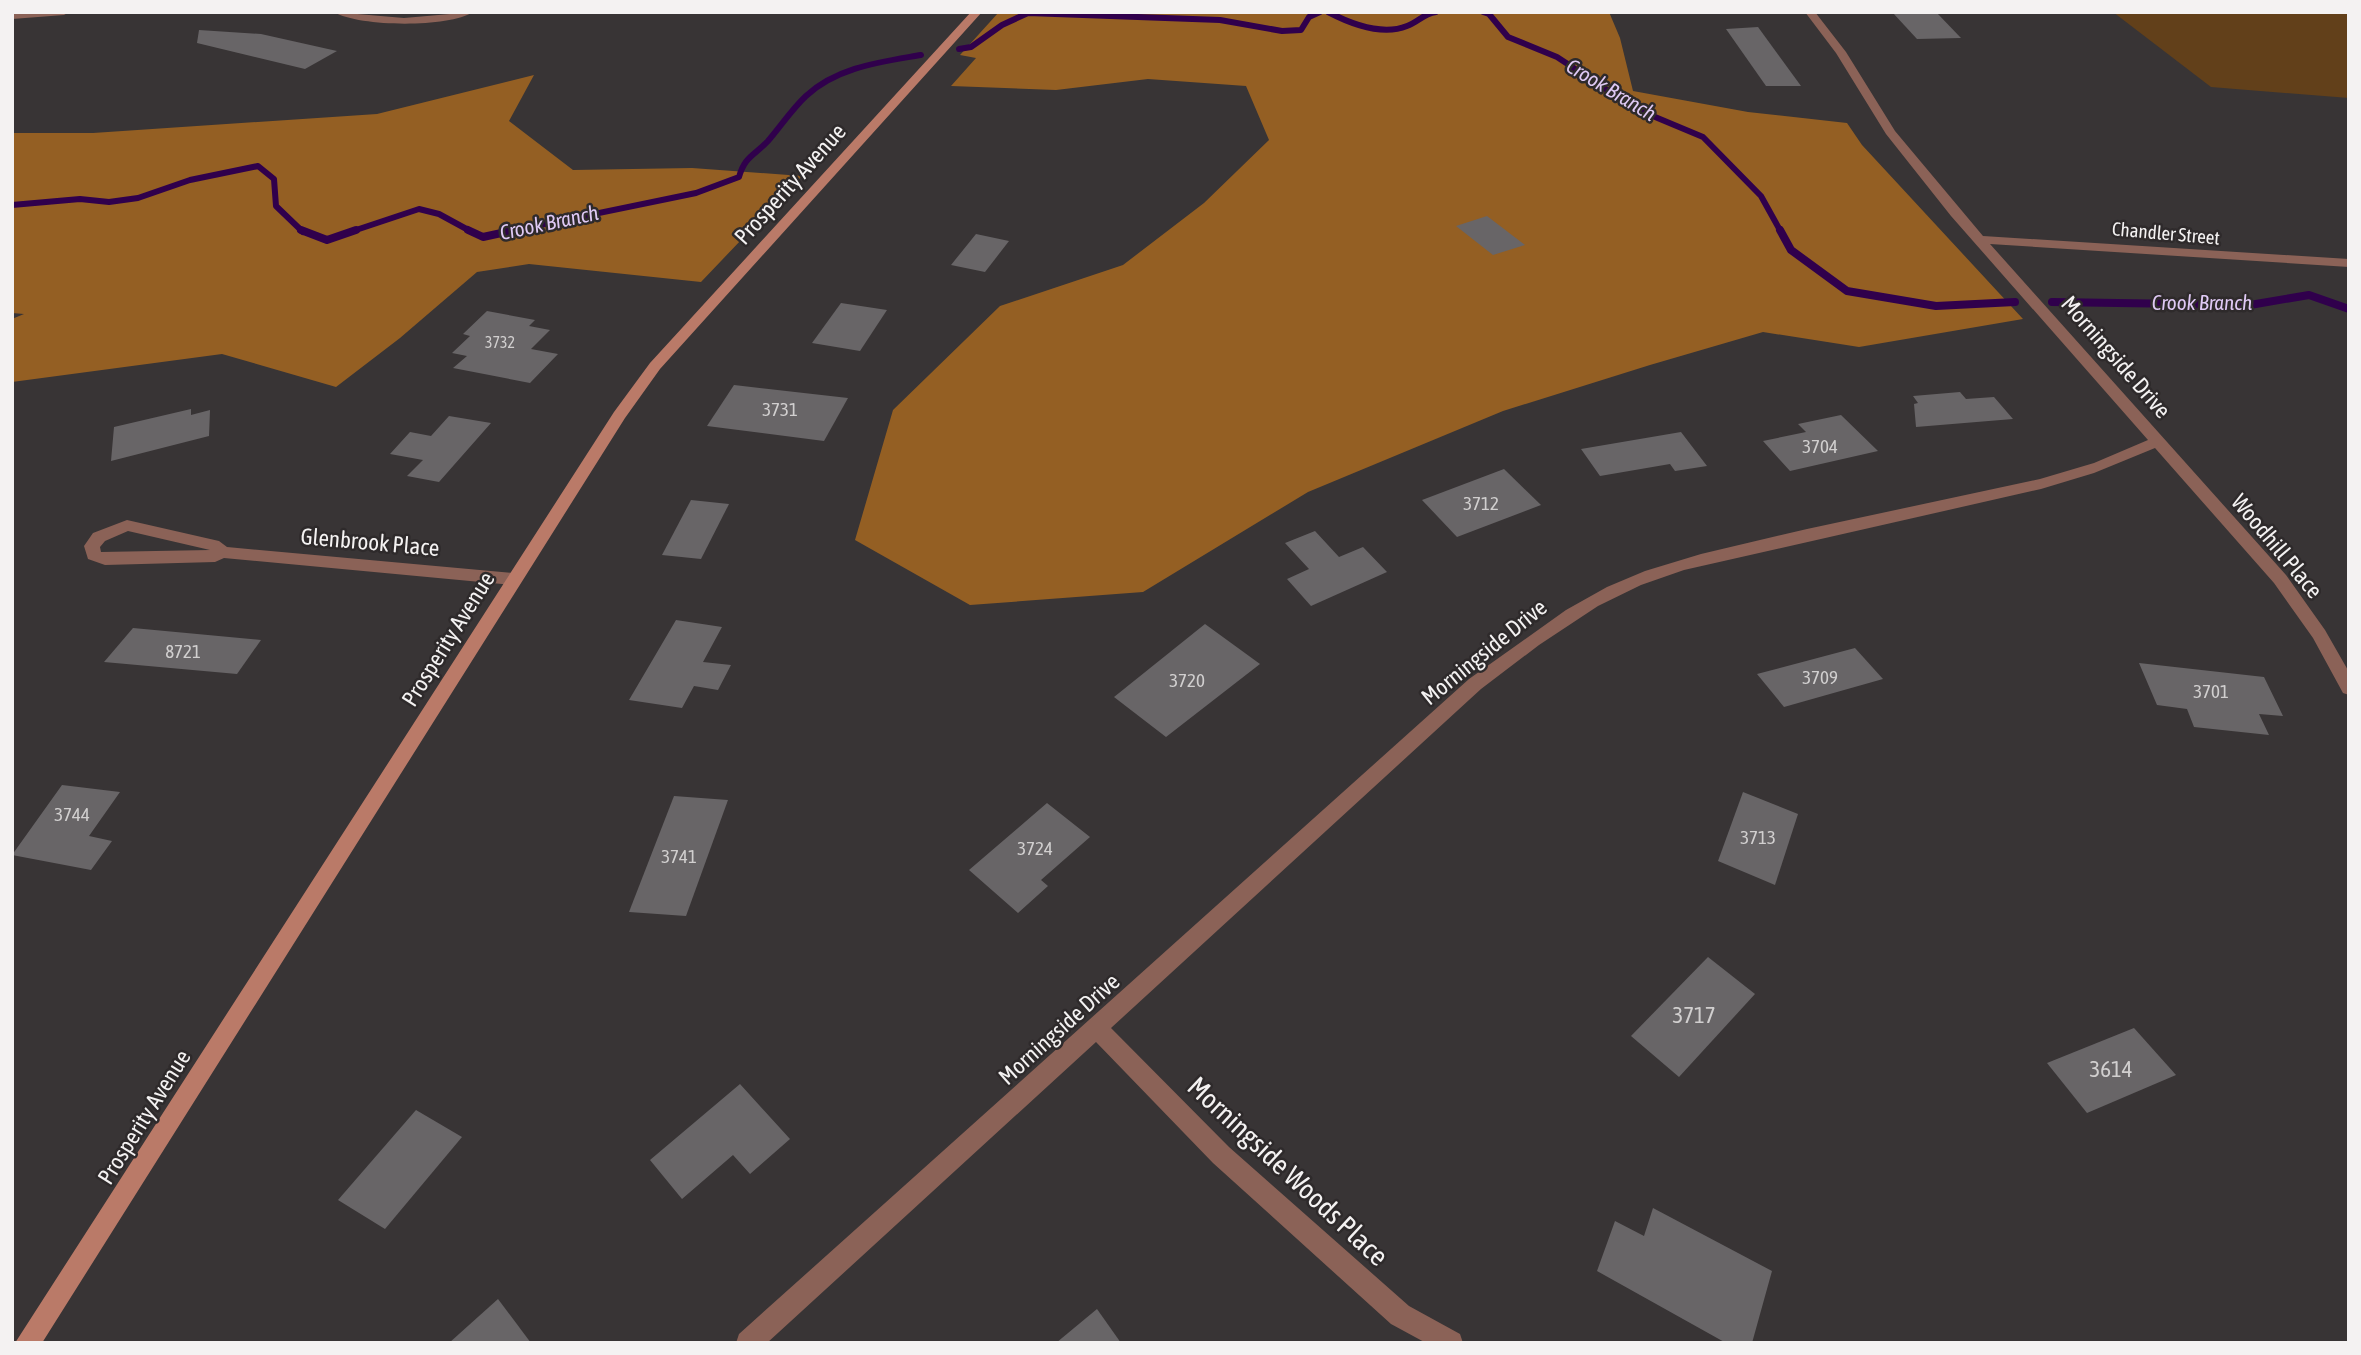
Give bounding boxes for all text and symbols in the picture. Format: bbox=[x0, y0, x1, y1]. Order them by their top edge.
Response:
water label: Crook Branch bbox=[1562, 53, 1661, 125]
street label: Prosperity Avenue bbox=[729, 118, 851, 250]
water label: Crook Branch bbox=[497, 200, 600, 244]
street label: Chandler Street bbox=[2111, 217, 2221, 249]
water label: Crook Branch bbox=[2152, 290, 2252, 314]
street label: Morningside Drive bbox=[2056, 291, 2176, 423]
house number: 3732 bbox=[485, 333, 515, 351]
house number: 3731 bbox=[762, 398, 798, 420]
house number: 3704 bbox=[1802, 435, 1838, 457]
street label: Woodhill Place bbox=[2226, 489, 2328, 603]
house number: 3712 bbox=[1463, 492, 1499, 514]
street label: Glenbrook Place bbox=[300, 523, 440, 561]
street label: Prosperity Avenue bbox=[396, 567, 500, 711]
street label: Morningside Drive bbox=[1416, 594, 1552, 710]
house number: 8721 bbox=[165, 640, 201, 662]
house number: 3709 bbox=[1802, 666, 1838, 688]
house number: 3720 bbox=[1169, 669, 1205, 691]
house number: 3701 bbox=[2193, 680, 2229, 702]
house number: 3744 bbox=[54, 803, 90, 825]
house number: 3713 bbox=[1740, 826, 1776, 848]
house number: 3724 bbox=[1017, 837, 1053, 859]
house number: 3741 bbox=[661, 845, 697, 867]
street label: Morningside Drive bbox=[993, 968, 1125, 1090]
house number: 3717 bbox=[1672, 1002, 1716, 1028]
street label: Prosperity Avenue bbox=[92, 1045, 196, 1189]
house number: 3614 bbox=[2089, 1056, 2133, 1082]
street label: Morningside Woods Place bbox=[1181, 1070, 1395, 1272]

